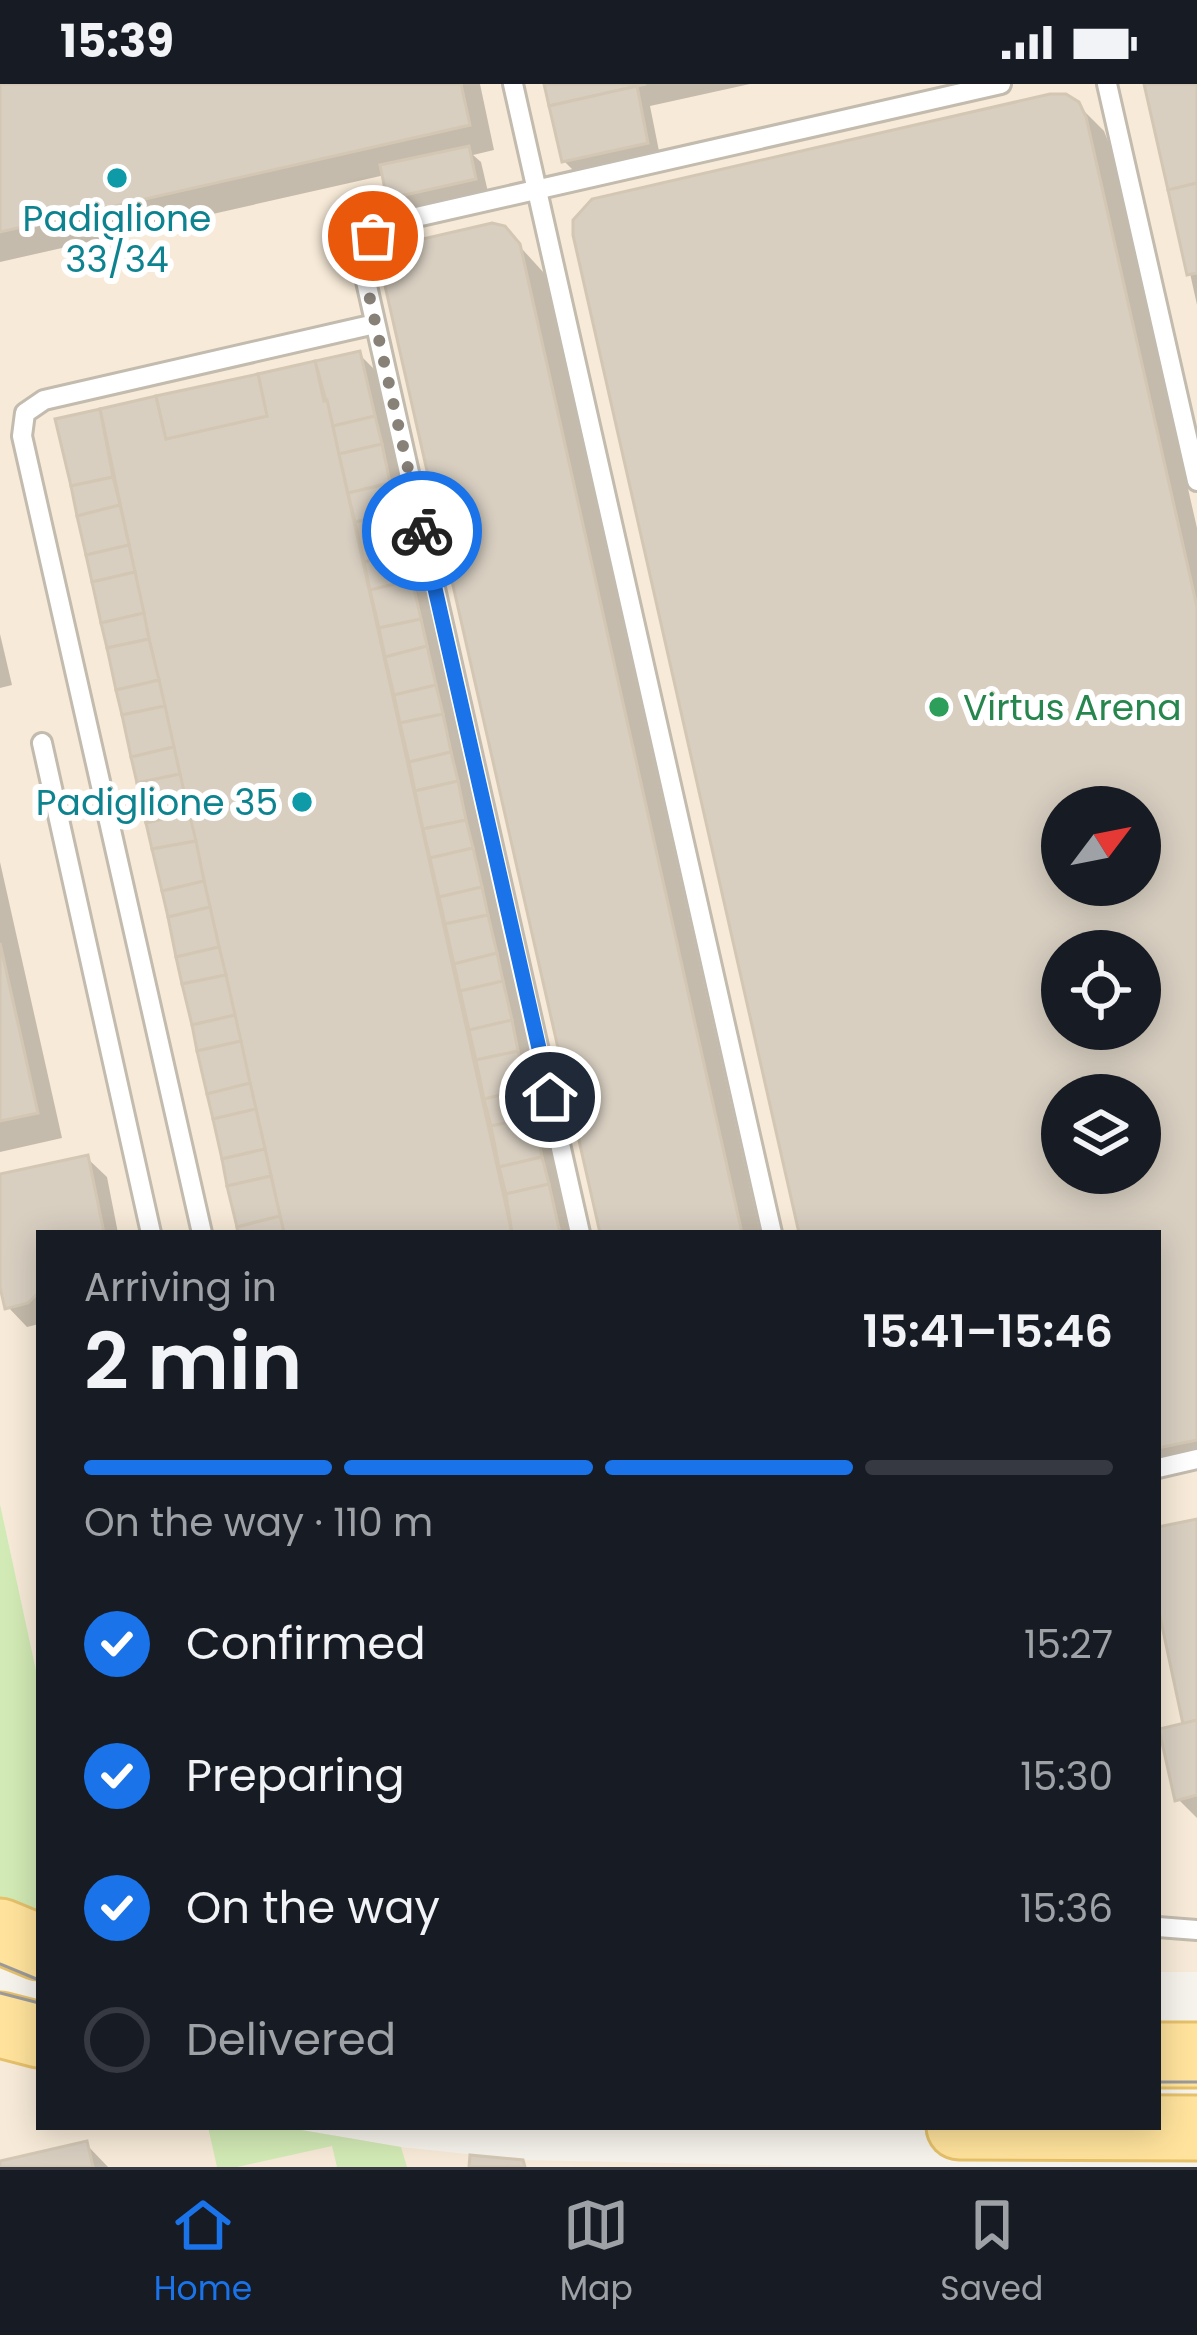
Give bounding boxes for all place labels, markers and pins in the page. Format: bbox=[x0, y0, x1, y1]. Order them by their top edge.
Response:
marker: Padiglione 33/34 bbox=[104, 165, 130, 191]
pin bbox=[322, 185, 424, 287]
place label: Padiglione 33/34 bbox=[23, 193, 211, 285]
place label: Virtus Arena bbox=[963, 682, 1182, 733]
marker: Virtus Arena bbox=[926, 694, 952, 720]
place label: Padiglione 35 bbox=[36, 777, 278, 828]
marker: Padiglione 35 bbox=[289, 789, 315, 815]
pin bbox=[499, 1046, 601, 1148]

